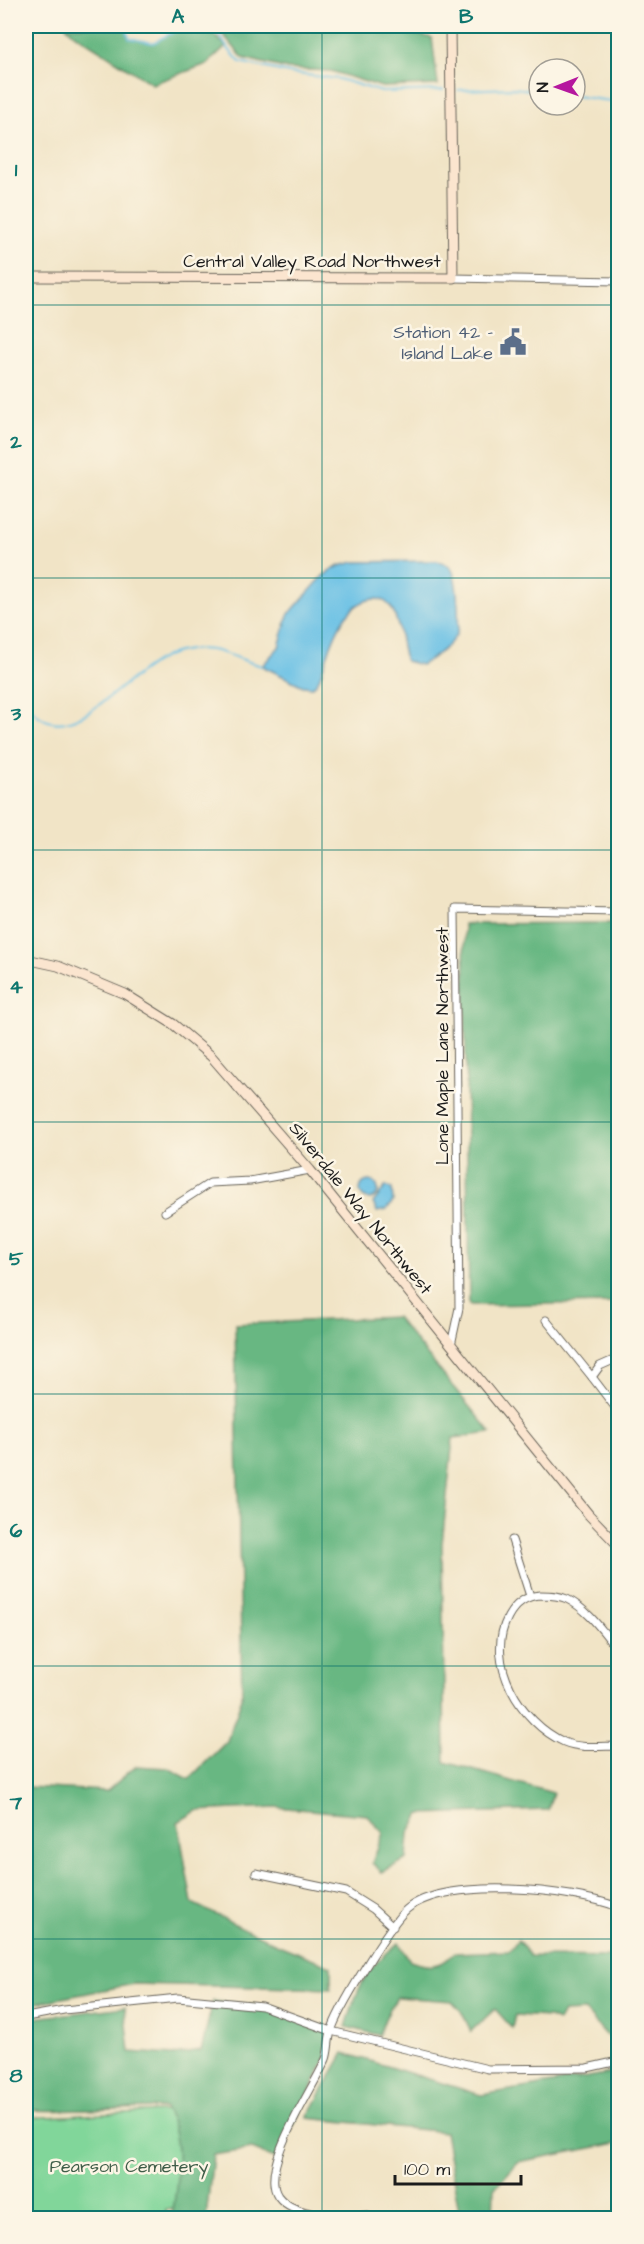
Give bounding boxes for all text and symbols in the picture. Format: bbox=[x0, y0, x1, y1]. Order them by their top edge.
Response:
text: A bbox=[172, 3, 185, 31]
text: B bbox=[459, 3, 474, 31]
north arrow bbox=[527, 57, 587, 117]
text: N bbox=[532, 82, 554, 92]
text: 1 bbox=[15, 156, 18, 184]
street label: Central Valley Road Northwest bbox=[183, 249, 441, 275]
place label: Station 42 - Island Lake bbox=[393, 320, 493, 366]
public building icon: Station 42 - Island Lake bbox=[498, 327, 528, 357]
text: 2 bbox=[9, 428, 22, 456]
text: 3 bbox=[10, 700, 22, 728]
street label: Lone Maple Lane Northwest bbox=[430, 926, 455, 1165]
text: 4 bbox=[9, 973, 23, 1001]
street label: Silverdale Way Northwest bbox=[282, 1117, 439, 1301]
text: 5 bbox=[9, 1245, 24, 1273]
text: 6 bbox=[10, 1517, 23, 1545]
text: 7 bbox=[9, 1789, 23, 1817]
text: 8 bbox=[10, 2062, 23, 2090]
scale bar bbox=[395, 2148, 521, 2186]
park label: Pearson Cemetery bbox=[50, 2154, 208, 2180]
text: 100 m bbox=[404, 2157, 450, 2182]

